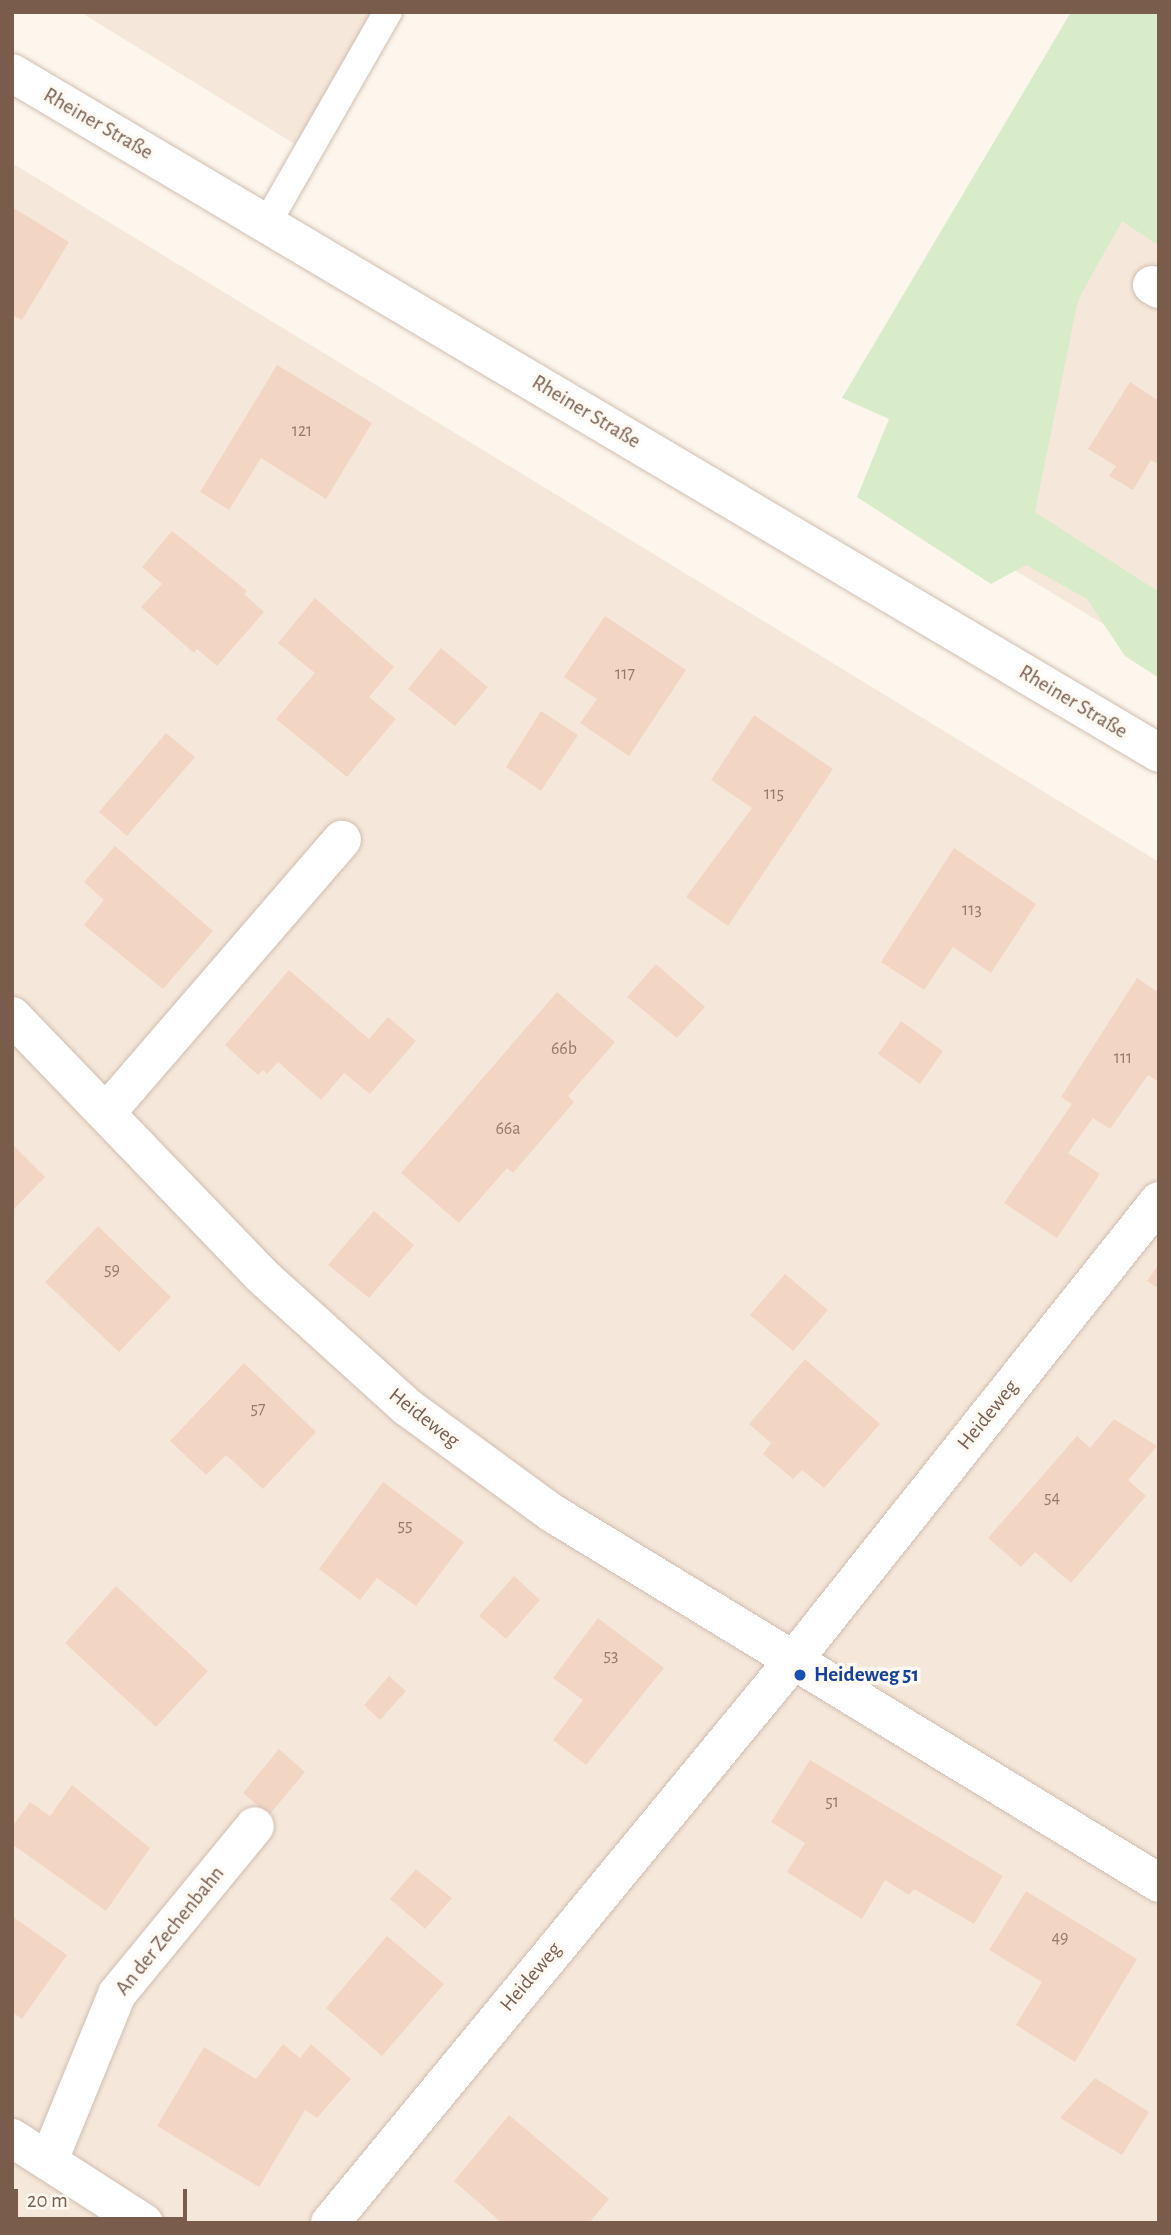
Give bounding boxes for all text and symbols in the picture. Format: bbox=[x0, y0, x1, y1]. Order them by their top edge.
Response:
street label: Rheiner Straße bbox=[39, 83, 157, 165]
street label: Rheiner Straße bbox=[527, 370, 645, 454]
house number: 121 bbox=[292, 420, 312, 442]
street label: Rheiner Straße bbox=[1014, 660, 1132, 744]
house number: 117 bbox=[615, 663, 635, 685]
house number: 115 bbox=[764, 783, 784, 805]
house number: 113 bbox=[962, 899, 982, 921]
house number: 66b bbox=[551, 1038, 577, 1060]
house number: 111 bbox=[1114, 1047, 1132, 1069]
house number: 66a bbox=[495, 1118, 521, 1140]
house number: 59 bbox=[104, 1259, 120, 1281]
street label: Heideweg bbox=[952, 1375, 1024, 1455]
street label: Heideweg bbox=[384, 1383, 464, 1453]
house number: 57 bbox=[250, 1398, 266, 1420]
house number: 54 bbox=[1044, 1487, 1060, 1509]
house number: 55 bbox=[397, 1515, 413, 1537]
house number: 53 bbox=[604, 1645, 618, 1667]
place label: Heideweg 51 bbox=[814, 1662, 919, 1688]
marker: Heideweg 51 bbox=[792, 1667, 808, 1683]
house number: 51 bbox=[825, 1791, 839, 1813]
street label: An der Zechenbahn bbox=[110, 1861, 230, 2001]
house number: 49 bbox=[1051, 1927, 1069, 1949]
street label: Heideweg bbox=[495, 1937, 567, 2017]
scale bar bbox=[18, 2176, 191, 2220]
text: 20 m bbox=[27, 2190, 68, 2211]

